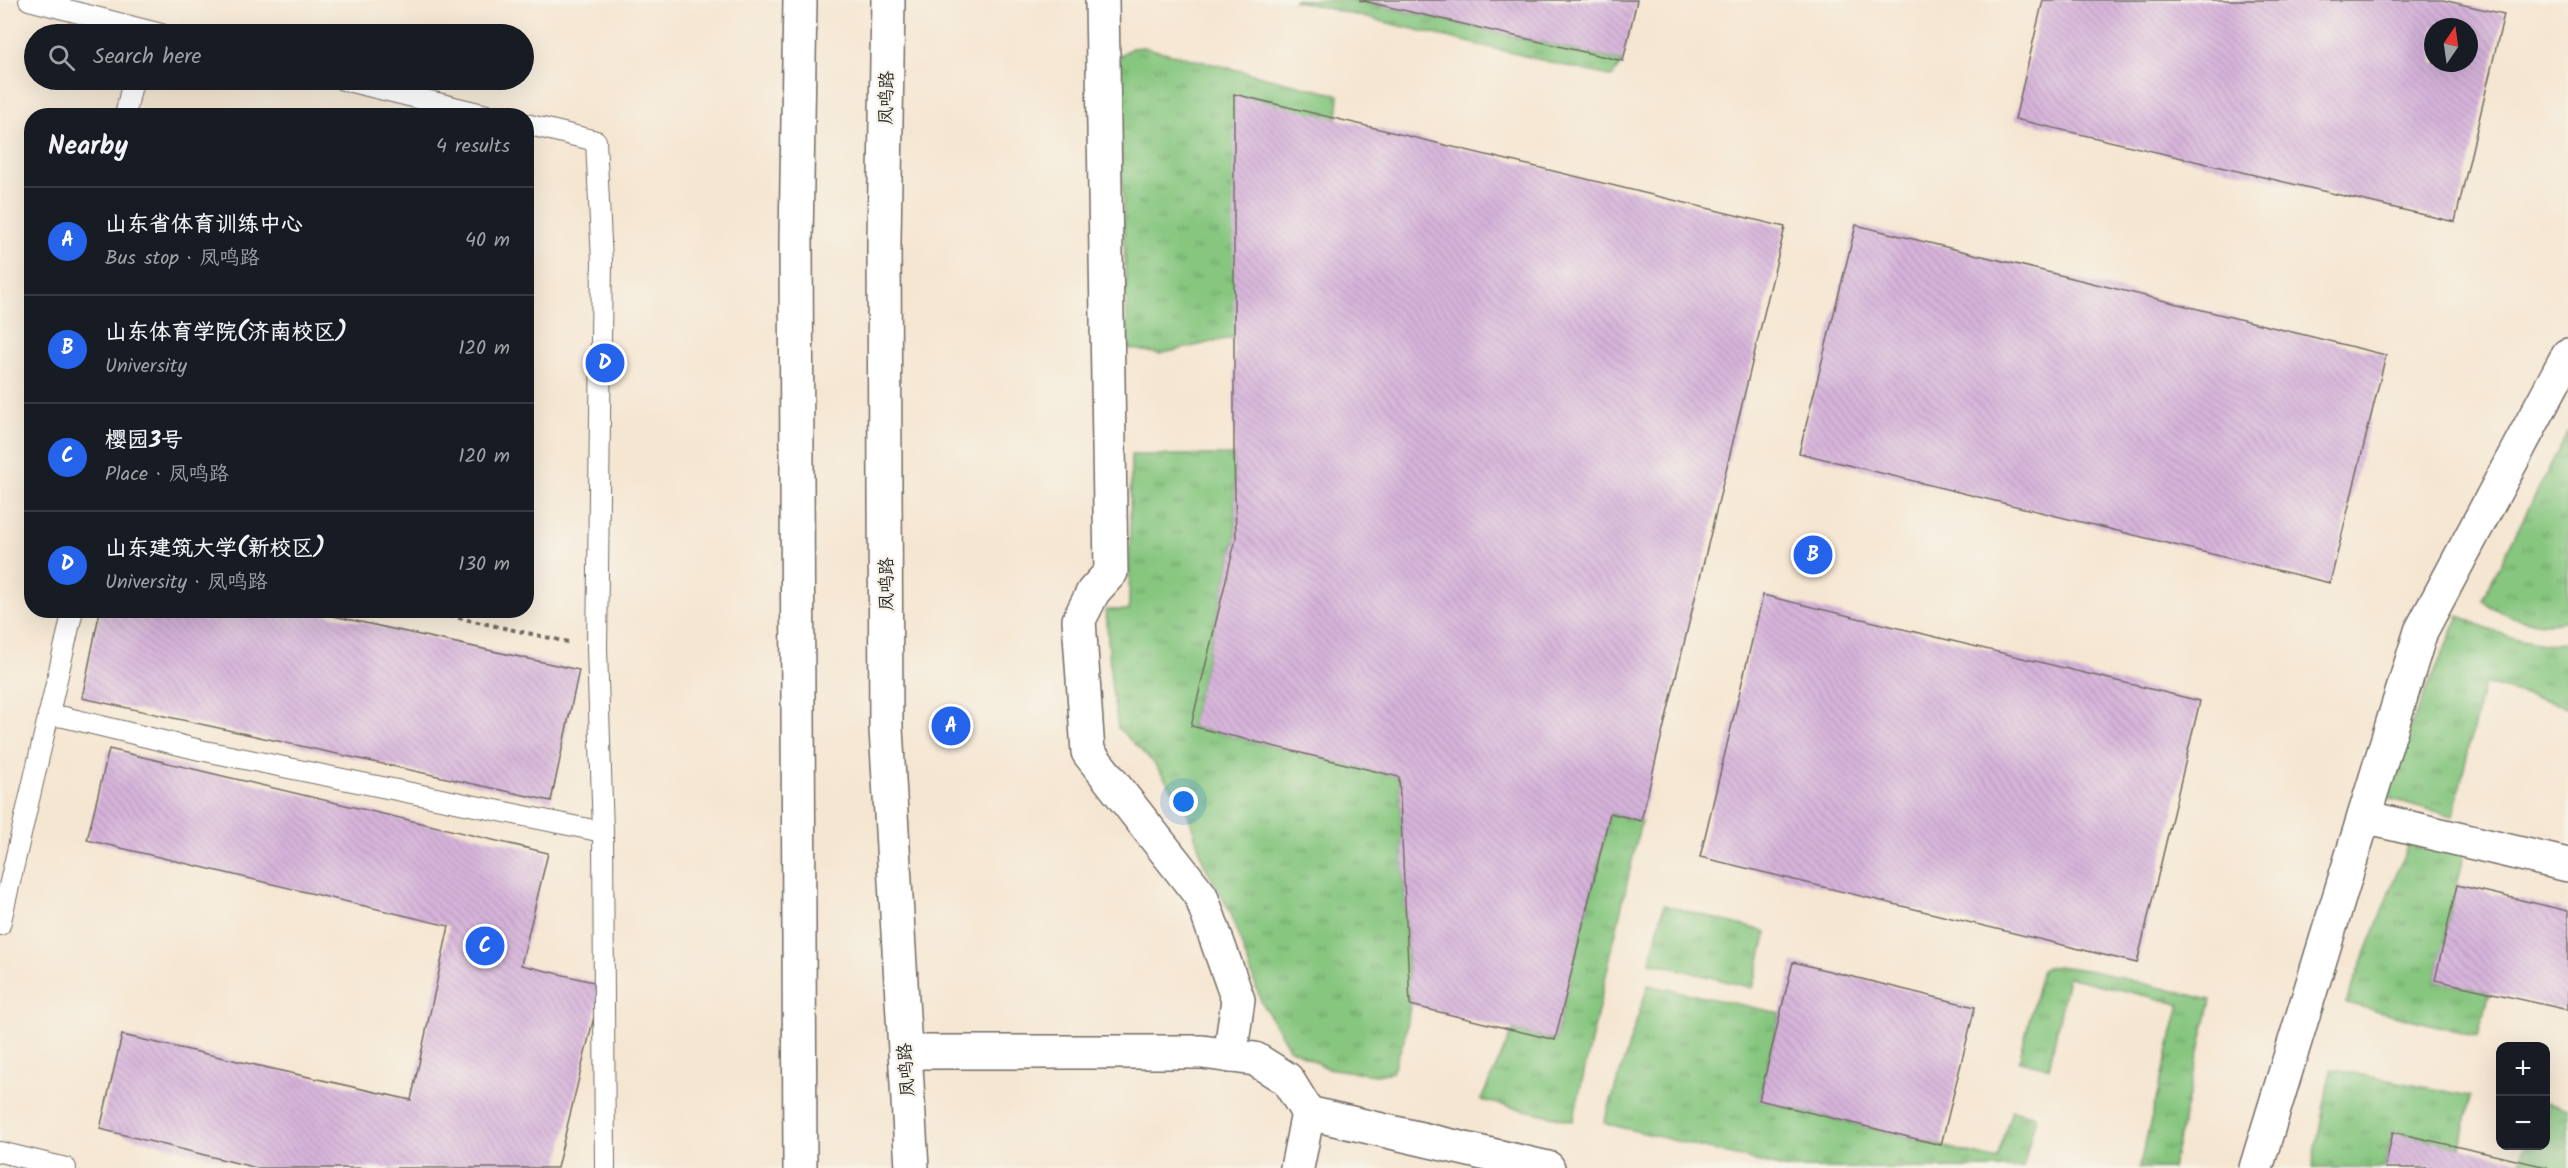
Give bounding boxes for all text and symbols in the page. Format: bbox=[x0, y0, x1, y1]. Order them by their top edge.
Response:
north arrow bbox=[2424, 18, 2478, 72]
search box bbox=[24, 24, 534, 90]
text: Search here bbox=[93, 40, 201, 75]
icon: search bbox=[45, 41, 78, 74]
street label: 凤鸣路 bbox=[873, 71, 902, 125]
text: Nearby bbox=[48, 126, 128, 168]
text: 4 results bbox=[436, 131, 510, 163]
text: 山东省体育训练中心 bbox=[105, 208, 303, 243]
text: A bbox=[61, 225, 74, 257]
text: 40 m bbox=[465, 225, 510, 257]
text: Bus stop · 凤鸣路 bbox=[105, 243, 260, 275]
text: 山东体育学院(济南校区) bbox=[105, 316, 347, 351]
text: B bbox=[61, 333, 74, 365]
text: 120 m bbox=[458, 333, 510, 365]
pin: D bbox=[586, 340, 624, 386]
text: University bbox=[105, 351, 187, 383]
text: 樱园3号 bbox=[105, 424, 183, 459]
text: C bbox=[61, 441, 74, 473]
text: 120 m bbox=[458, 441, 510, 473]
text: Place · 凤鸣路 bbox=[105, 459, 229, 491]
text: 山东建筑大学(新校区) bbox=[105, 532, 325, 567]
pin: B bbox=[1794, 532, 1832, 578]
text: D bbox=[61, 549, 74, 581]
text: 130 m bbox=[458, 549, 510, 581]
street label: 凤鸣路 bbox=[873, 557, 902, 611]
text: University · 凤鸣路 bbox=[105, 567, 268, 599]
pin: A bbox=[932, 704, 970, 748]
your location bbox=[1169, 787, 1198, 816]
pin: C bbox=[466, 924, 504, 968]
street label: 凤鸣路 bbox=[891, 1042, 924, 1098]
map controls bbox=[2496, 1042, 2550, 1150]
button: + bbox=[2496, 1042, 2550, 1096]
button: − bbox=[2496, 1096, 2550, 1150]

